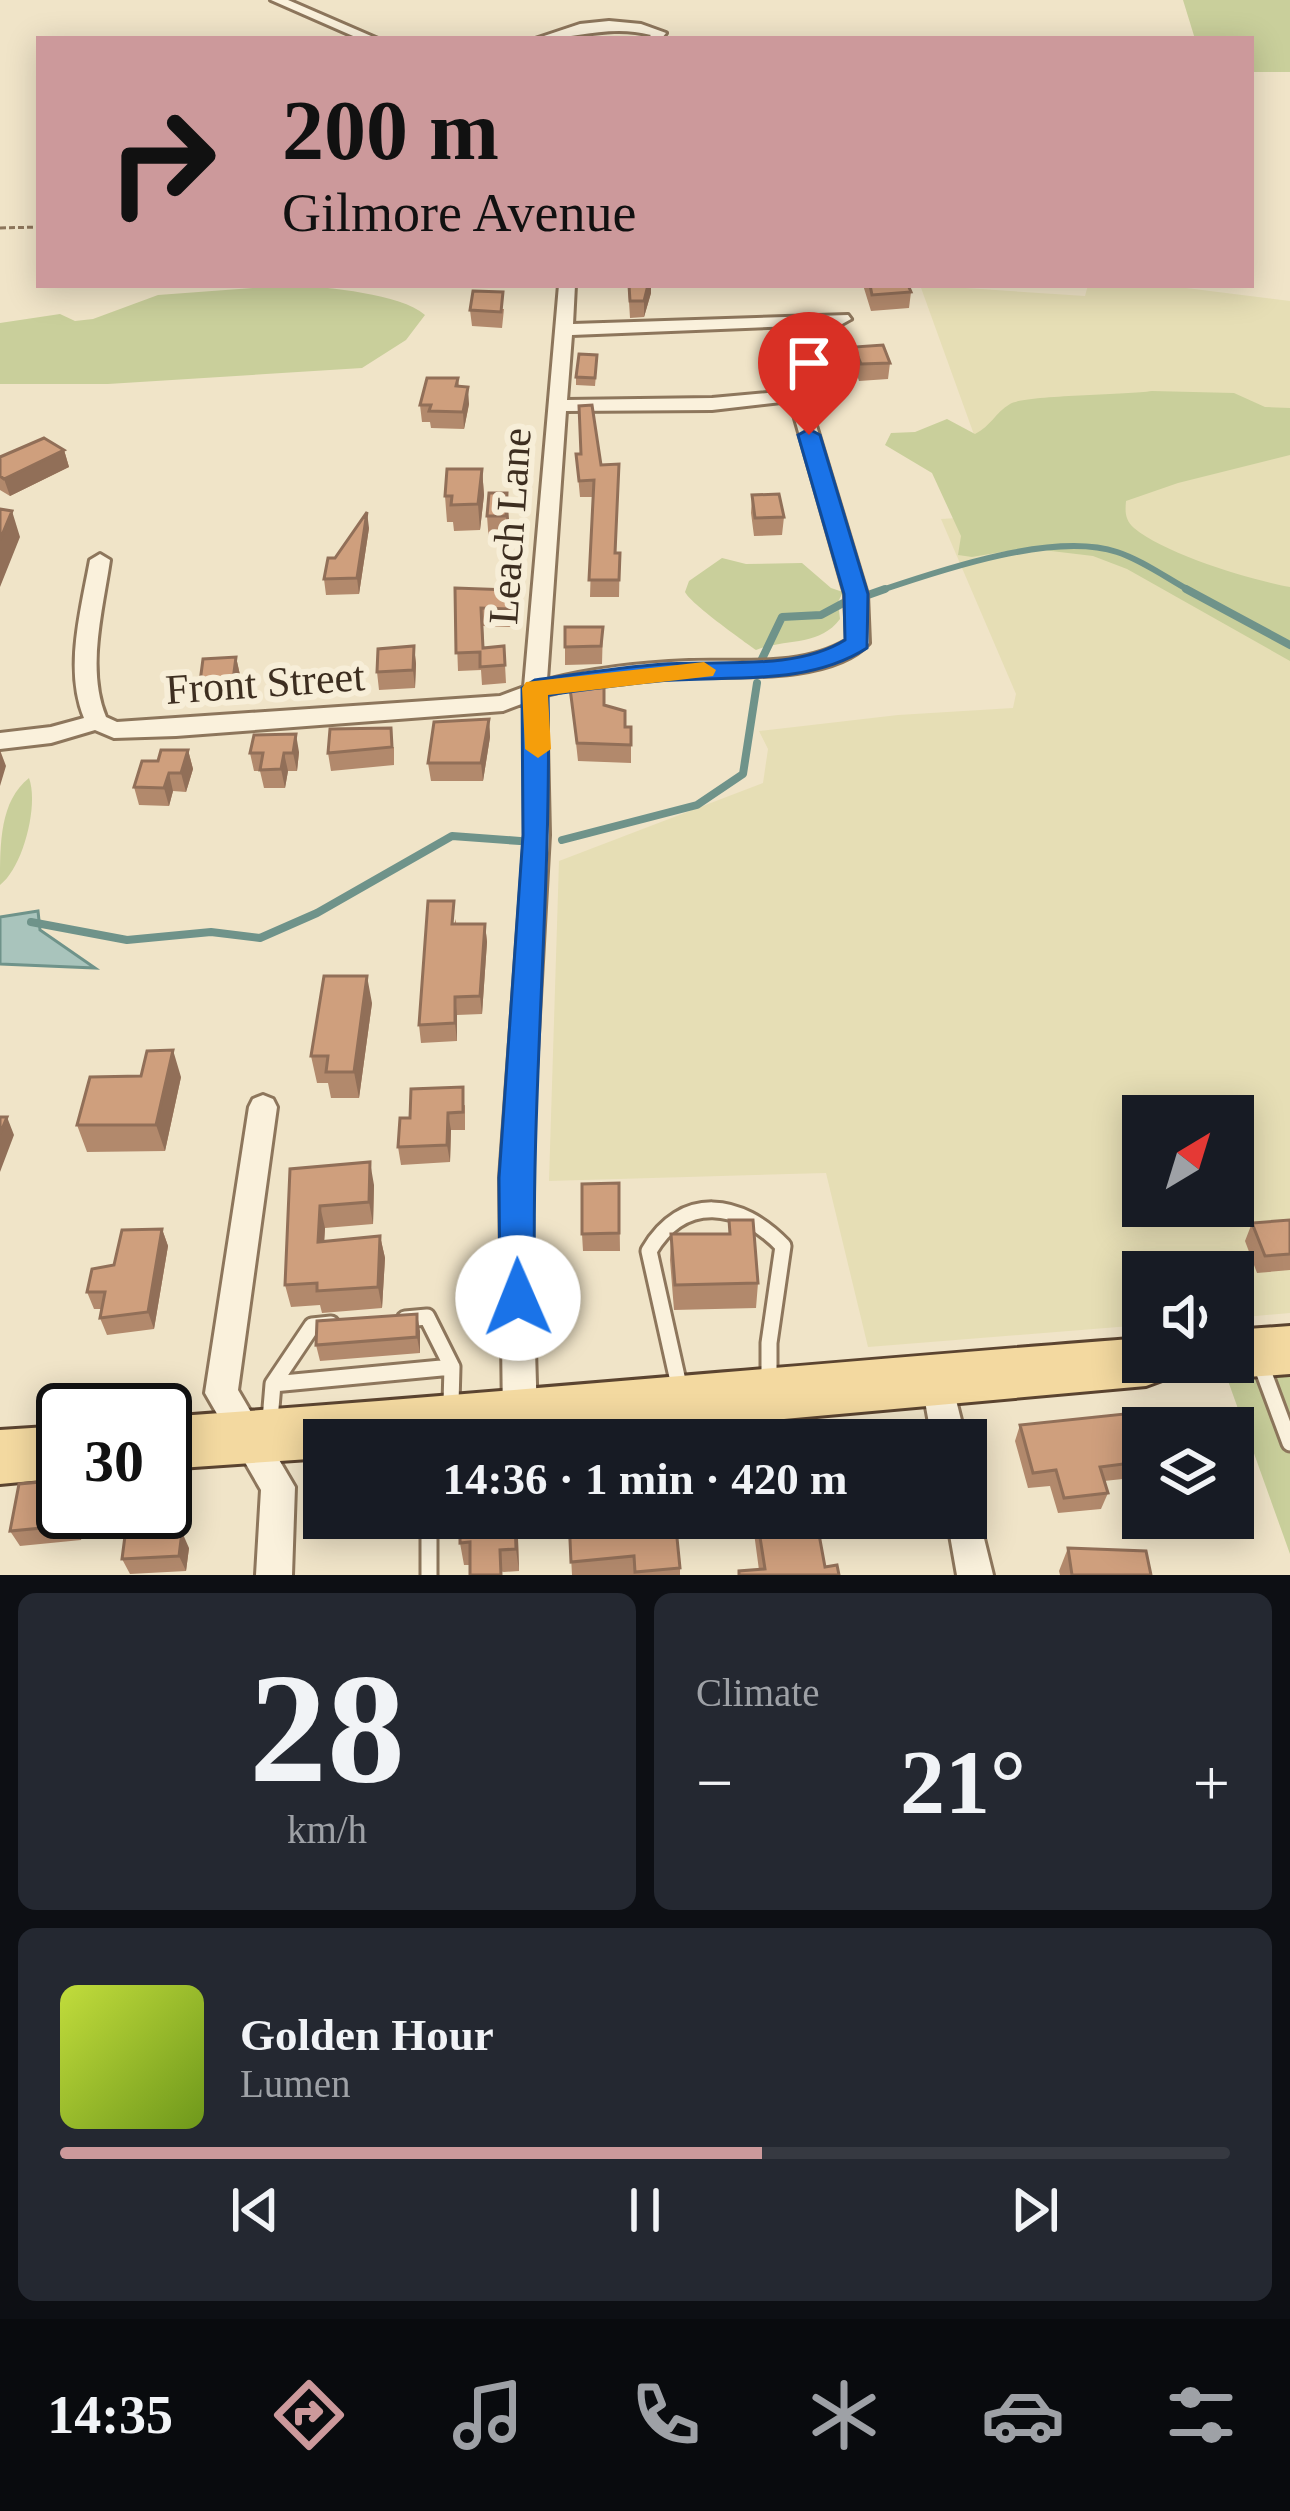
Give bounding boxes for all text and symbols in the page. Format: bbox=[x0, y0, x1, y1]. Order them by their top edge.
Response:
icon: right bbox=[84, 84, 240, 240]
text: 200 m bbox=[282, 84, 499, 177]
text: Gilmore Avenue bbox=[282, 183, 636, 243]
pin bbox=[758, 312, 860, 435]
icon: arrive bbox=[776, 330, 842, 396]
street label: Leach Lane bbox=[480, 426, 540, 626]
street label: Front Street bbox=[164, 653, 366, 713]
north arrow bbox=[1122, 1095, 1254, 1227]
map controls bbox=[1122, 1095, 1254, 1539]
position arrow bbox=[455, 1235, 581, 1361]
button: sound bbox=[1122, 1251, 1254, 1383]
speed limit sign: 30 bbox=[36, 1383, 192, 1539]
button: layers bbox=[1122, 1407, 1254, 1539]
text: 14:36 · 1 min · 420 m bbox=[443, 1454, 848, 1504]
text: 28 bbox=[249, 1642, 405, 1815]
text: Climate bbox=[696, 1671, 819, 1714]
text: 21° bbox=[900, 1733, 1026, 1832]
text: − bbox=[696, 1746, 733, 1819]
text: + bbox=[1193, 1746, 1230, 1819]
text: km/h bbox=[287, 1808, 367, 1851]
text: Golden Hour bbox=[240, 2010, 494, 2060]
text: Lumen bbox=[240, 2062, 350, 2105]
icon: previous bbox=[222, 2177, 288, 2243]
icon: pause bbox=[612, 2177, 678, 2243]
icon: next bbox=[1002, 2177, 1068, 2243]
icon: directions bbox=[267, 2373, 351, 2457]
icon: music bbox=[446, 2373, 530, 2457]
icon: phone bbox=[624, 2373, 708, 2457]
icon: climate bbox=[802, 2373, 886, 2457]
icon: car bbox=[981, 2373, 1065, 2457]
icon: filters bbox=[1159, 2373, 1243, 2457]
text: 14:35 bbox=[47, 2385, 173, 2445]

